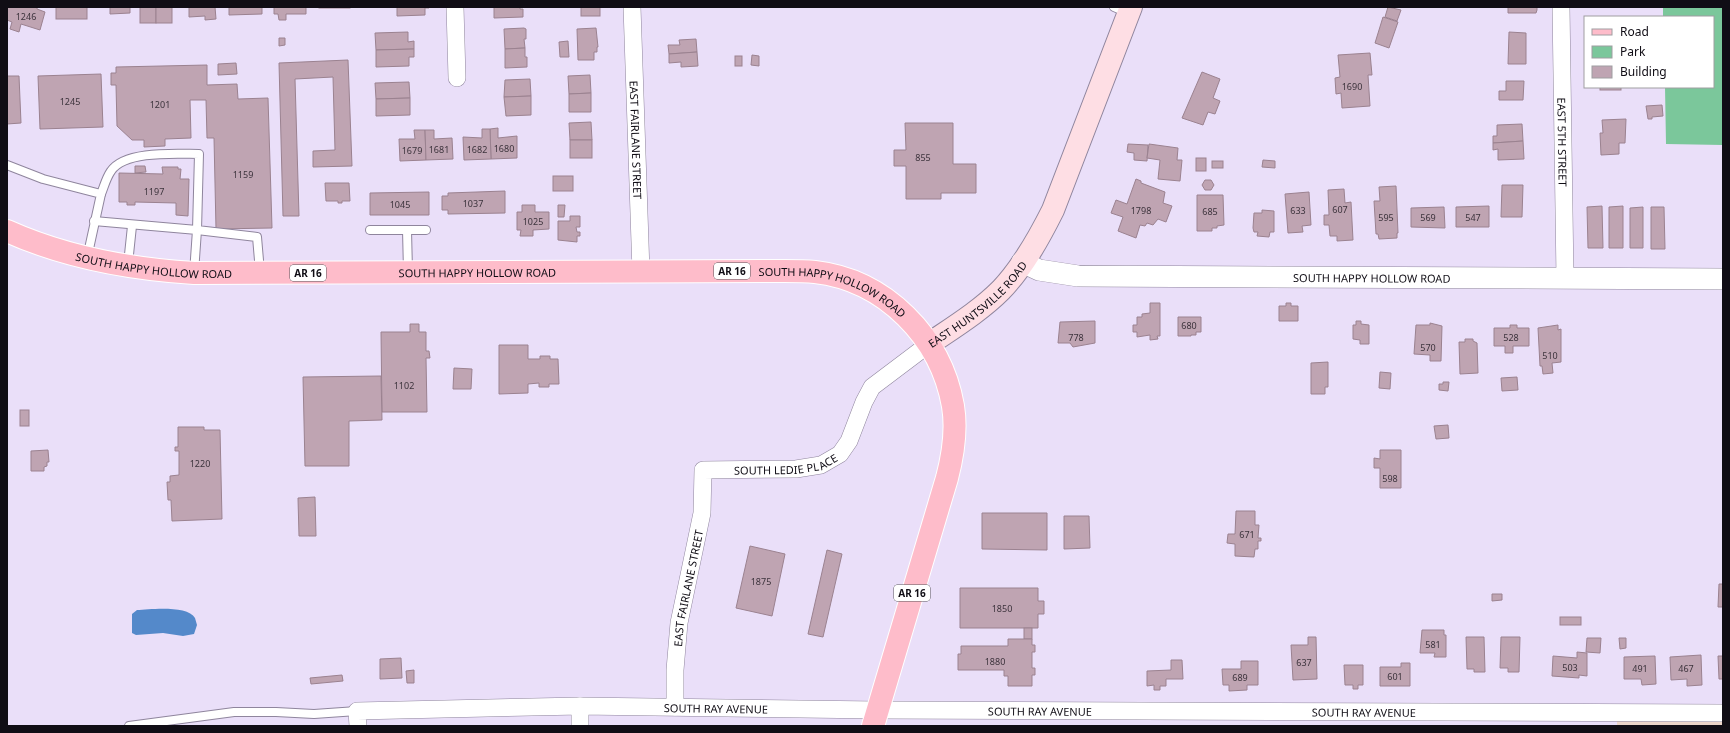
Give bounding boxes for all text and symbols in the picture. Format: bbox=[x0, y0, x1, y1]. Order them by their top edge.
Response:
house number: 1246 bbox=[16, 10, 36, 23]
legend bbox=[1584, 16, 1714, 88]
text: Road bbox=[1620, 23, 1649, 40]
text: Park bbox=[1620, 43, 1646, 60]
text: Building bbox=[1620, 63, 1667, 80]
street label: EAST FAIRLANE STREET bbox=[627, 80, 646, 200]
house number: 1690 bbox=[1342, 80, 1362, 93]
house number: 1245 bbox=[60, 95, 80, 108]
street label: EAST 5TH STREET bbox=[1555, 97, 1571, 187]
house number: 1201 bbox=[150, 98, 170, 111]
house number: 1680 bbox=[494, 142, 514, 155]
house number: 1681 bbox=[429, 143, 449, 156]
house number: 1682 bbox=[467, 143, 487, 156]
house number: 1679 bbox=[402, 144, 422, 157]
house number: 855 bbox=[915, 151, 931, 164]
house number: 1159 bbox=[233, 168, 253, 181]
house number: 1197 bbox=[144, 185, 164, 198]
house number: 1037 bbox=[463, 197, 483, 210]
house number: 1045 bbox=[390, 198, 410, 211]
house number: 607 bbox=[1332, 203, 1348, 216]
house number: 1798 bbox=[1131, 204, 1151, 217]
house number: 633 bbox=[1290, 204, 1306, 217]
house number: 685 bbox=[1202, 205, 1218, 218]
house number: 595 bbox=[1378, 211, 1394, 224]
house number: 569 bbox=[1420, 211, 1436, 224]
house number: 547 bbox=[1465, 211, 1481, 224]
house number: 1025 bbox=[523, 215, 543, 228]
street label: SOUTH HAPPY HOLLOW ROAD bbox=[74, 248, 232, 281]
street label: EAST HUNTSVILLE ROAD bbox=[925, 258, 1030, 350]
road number: AR 16 bbox=[714, 263, 750, 279]
street label: SOUTH HAPPY HOLLOW ROAD bbox=[759, 263, 910, 320]
street label: SOUTH HAPPY HOLLOW ROAD bbox=[399, 264, 556, 280]
road number: AR 16 bbox=[290, 265, 326, 281]
street label: SOUTH HAPPY HOLLOW ROAD bbox=[1293, 270, 1450, 285]
house number: 680 bbox=[1181, 319, 1197, 332]
house number: 778 bbox=[1068, 331, 1084, 344]
house number: 528 bbox=[1503, 331, 1519, 344]
house number: 570 bbox=[1420, 341, 1436, 354]
house number: 510 bbox=[1542, 349, 1558, 362]
house number: 1102 bbox=[394, 379, 414, 392]
street label: SOUTH LEDIE PLACE bbox=[734, 450, 840, 477]
house number: 1220 bbox=[190, 457, 210, 470]
house number: 598 bbox=[1382, 472, 1398, 485]
street label: EAST FAIRLANE STREET bbox=[670, 528, 706, 647]
house number: 671 bbox=[1239, 528, 1255, 541]
house number: 1875 bbox=[751, 575, 771, 588]
road number: AR 16 bbox=[894, 585, 930, 601]
house number: 1850 bbox=[992, 602, 1012, 615]
house number: 581 bbox=[1425, 638, 1441, 651]
house number: 1880 bbox=[985, 655, 1005, 668]
house number: 637 bbox=[1296, 656, 1312, 669]
house number: 503 bbox=[1562, 661, 1578, 674]
house number: 491 bbox=[1632, 662, 1648, 675]
house number: 467 bbox=[1678, 662, 1694, 675]
house number: 601 bbox=[1387, 670, 1403, 683]
house number: 689 bbox=[1232, 671, 1248, 684]
street label: SOUTH RAY AVENUE bbox=[664, 700, 768, 716]
street label: SOUTH RAY AVENUE bbox=[988, 703, 1092, 718]
street label: SOUTH RAY AVENUE bbox=[1312, 704, 1416, 719]

